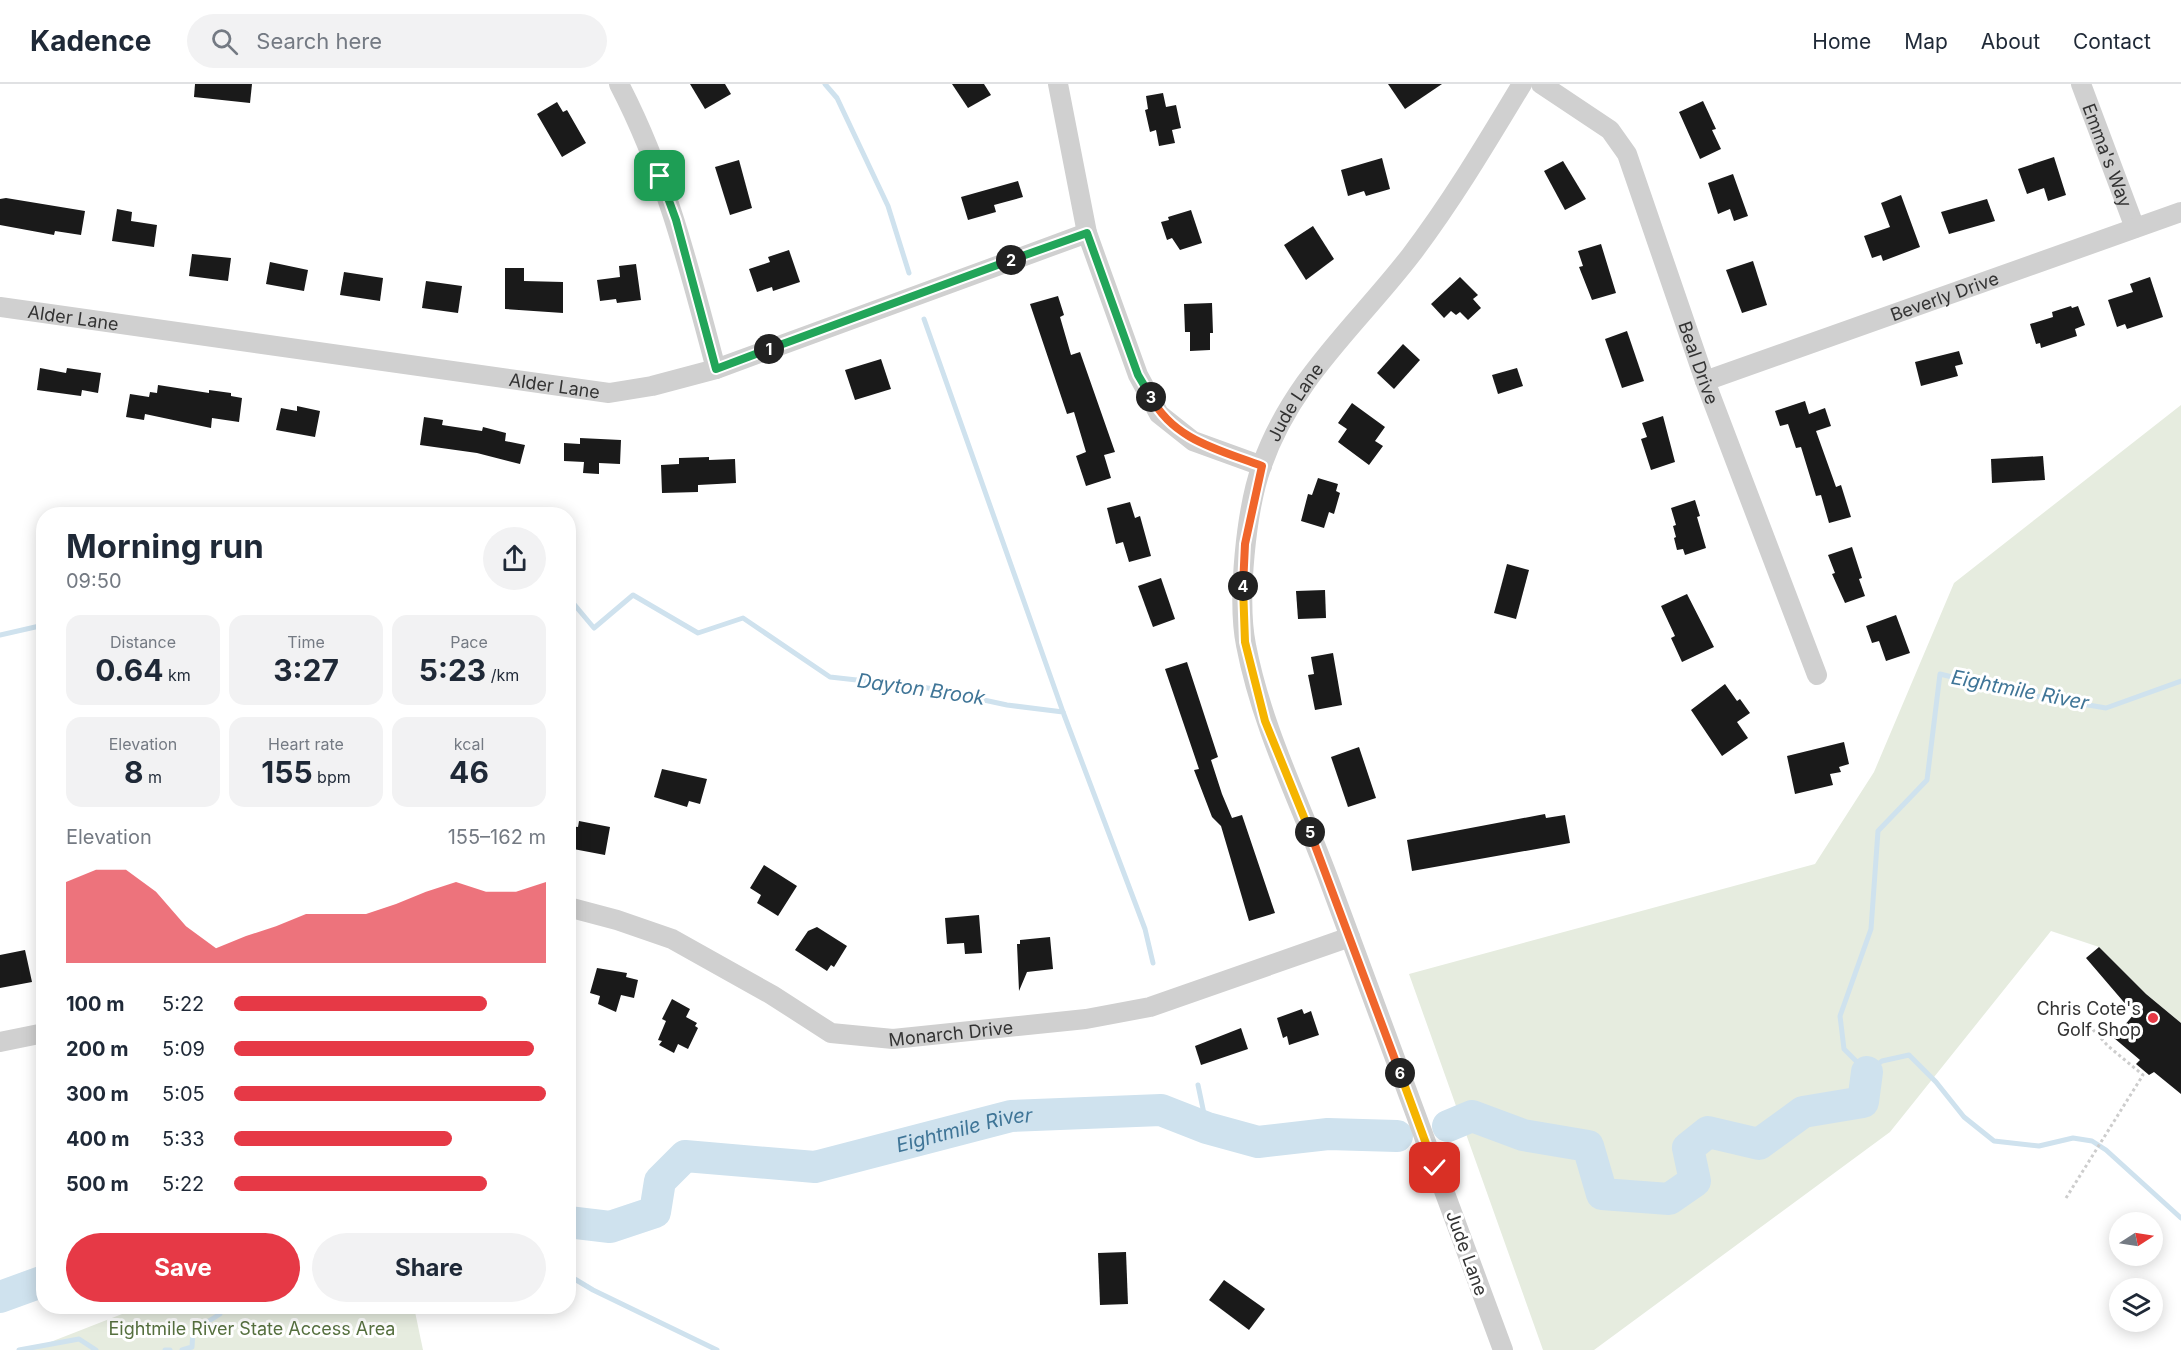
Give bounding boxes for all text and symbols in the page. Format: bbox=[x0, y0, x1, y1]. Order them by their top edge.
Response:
search box bbox=[187, 14, 607, 68]
text: Kadence bbox=[30, 24, 151, 58]
icon: search bbox=[208, 25, 241, 58]
text: Search here bbox=[256, 28, 382, 54]
text: Home bbox=[1812, 29, 1871, 54]
text: Map bbox=[1904, 29, 1948, 54]
text: About bbox=[1981, 29, 2040, 54]
text: Contact bbox=[2073, 29, 2151, 54]
street label: Emma's Way bbox=[2079, 100, 2137, 210]
pin bbox=[634, 150, 685, 201]
icon: arrive bbox=[643, 159, 676, 192]
pin: 2 bbox=[996, 245, 1026, 275]
text: 2 bbox=[1006, 250, 1016, 270]
street label: Beverly Drive bbox=[1887, 267, 2001, 325]
street label: Alder Lane bbox=[26, 301, 120, 334]
street label: Beal Drive bbox=[1675, 318, 1723, 407]
pin: 1 bbox=[754, 334, 784, 364]
text: 1 bbox=[766, 339, 772, 359]
street label: Jude Lane bbox=[1262, 359, 1327, 445]
street label: Alder Lane bbox=[508, 369, 601, 402]
pin: 3 bbox=[1136, 382, 1166, 412]
text: 3 bbox=[1146, 387, 1156, 407]
text: Morning run bbox=[66, 526, 264, 566]
button: share bbox=[483, 527, 546, 590]
text: 09:50 bbox=[66, 569, 122, 593]
pin: 4 bbox=[1228, 571, 1258, 601]
text: 4 bbox=[1238, 576, 1248, 596]
text: Distance bbox=[110, 632, 176, 652]
text: Time bbox=[287, 632, 325, 652]
text: Pace bbox=[450, 632, 488, 652]
text: 0.64 bbox=[95, 652, 163, 688]
text: 3:27 bbox=[273, 652, 339, 688]
text: 5:23 bbox=[419, 652, 486, 688]
text: km bbox=[163, 665, 191, 685]
text: /km bbox=[486, 665, 519, 685]
water label: Eightmile River bbox=[1949, 665, 2091, 715]
water label: Dayton Brook bbox=[855, 668, 988, 710]
text: Elevation bbox=[109, 734, 177, 754]
text: Heart rate bbox=[268, 734, 344, 754]
text: kcal bbox=[454, 734, 484, 754]
text: 8 bbox=[124, 754, 144, 790]
text: 155 bbox=[261, 754, 313, 790]
text: 46 bbox=[449, 754, 489, 790]
text: m bbox=[144, 767, 162, 787]
text: bpm bbox=[313, 767, 351, 787]
pin: 5 bbox=[1295, 817, 1325, 847]
text: 5 bbox=[1305, 822, 1315, 842]
text: Elevation bbox=[66, 825, 152, 849]
text: 155–162 m bbox=[448, 825, 546, 849]
text: 100 m bbox=[66, 992, 125, 1016]
text: 5:22 bbox=[162, 992, 204, 1016]
place label: Chris Cote's Golf Shop bbox=[2036, 998, 2141, 1040]
marker: Chris Cote's Golf Shop bbox=[2146, 1011, 2160, 1025]
street label: Monarch Drive bbox=[887, 1016, 1014, 1050]
text: 200 m bbox=[66, 1037, 129, 1061]
text: 5:09 bbox=[162, 1037, 205, 1061]
pin: 6 bbox=[1385, 1058, 1415, 1088]
text: 6 bbox=[1395, 1063, 1405, 1083]
text: 300 m bbox=[66, 1082, 129, 1106]
text: 5:05 bbox=[162, 1082, 205, 1106]
water label: Eightmile River bbox=[894, 1103, 1033, 1157]
text: 400 m bbox=[66, 1127, 130, 1151]
text: 5:33 bbox=[162, 1127, 205, 1151]
pin bbox=[1409, 1142, 1460, 1193]
icon: check bbox=[1418, 1151, 1451, 1184]
text: 500 m bbox=[66, 1172, 129, 1196]
text: 5:22 bbox=[162, 1172, 204, 1196]
street label: Jude Lane bbox=[1442, 1208, 1492, 1298]
north arrow bbox=[2109, 1212, 2163, 1266]
map controls bbox=[2109, 1212, 2163, 1332]
button: Save bbox=[66, 1233, 300, 1302]
button: Share bbox=[312, 1233, 546, 1302]
button: layers bbox=[2109, 1278, 2163, 1332]
park label: Eightmile River State Access Area bbox=[109, 1318, 395, 1339]

